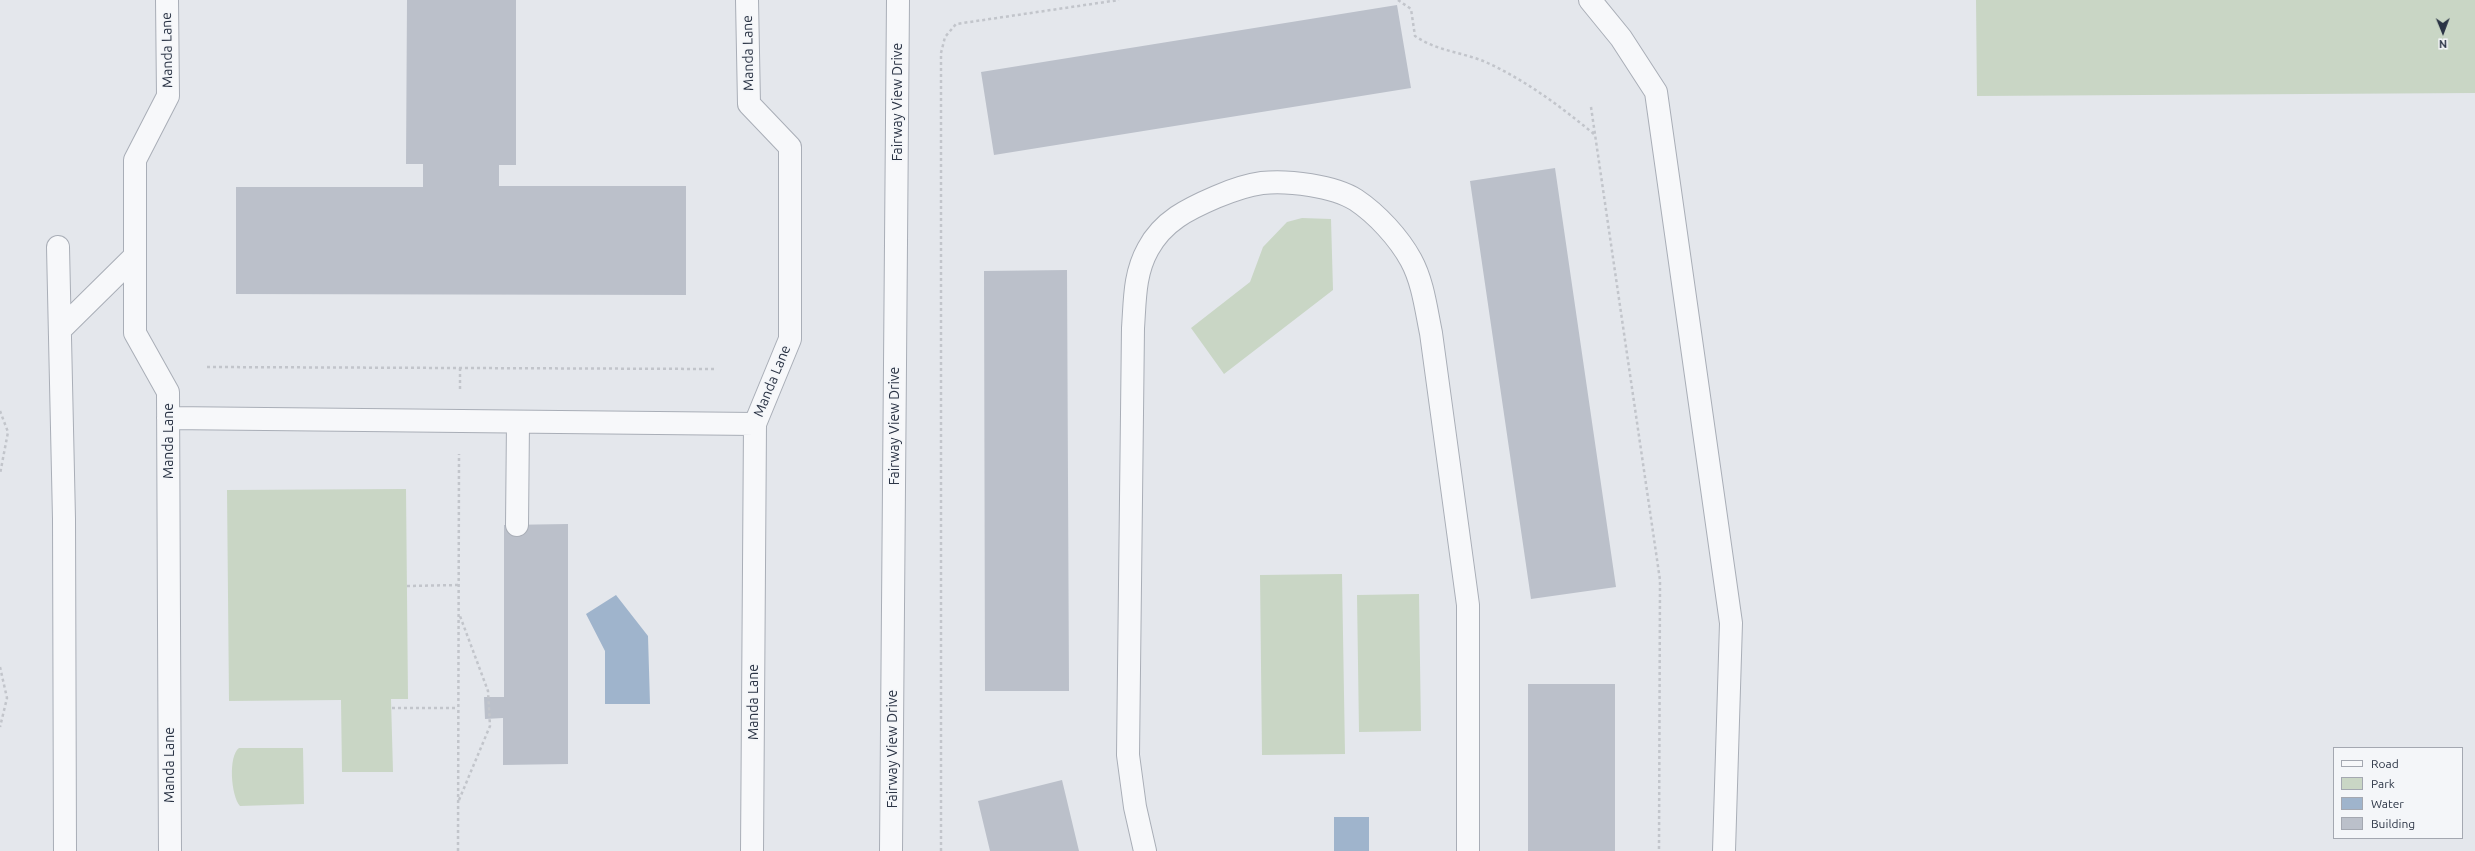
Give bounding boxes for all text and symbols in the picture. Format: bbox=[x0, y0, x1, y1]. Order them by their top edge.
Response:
street label: Manda Lane bbox=[158, 12, 176, 88]
north arrow bbox=[2423, 12, 2463, 52]
street label: Manda Lane bbox=[739, 15, 757, 91]
text: N bbox=[2439, 38, 2447, 50]
street label: Fairway View Drive bbox=[889, 43, 905, 161]
street label: Manda Lane bbox=[750, 343, 794, 419]
street label: Fairway View Drive bbox=[886, 367, 902, 485]
street label: Manda Lane bbox=[160, 403, 176, 479]
street label: Manda Lane bbox=[745, 664, 761, 740]
street label: Fairway View Drive bbox=[884, 690, 900, 808]
street label: Manda Lane bbox=[161, 727, 177, 803]
legend bbox=[2333, 747, 2463, 839]
text: Road bbox=[2371, 757, 2399, 770]
text: Park bbox=[2371, 777, 2395, 790]
text: Water bbox=[2371, 797, 2404, 810]
text: Building bbox=[2371, 817, 2415, 830]

